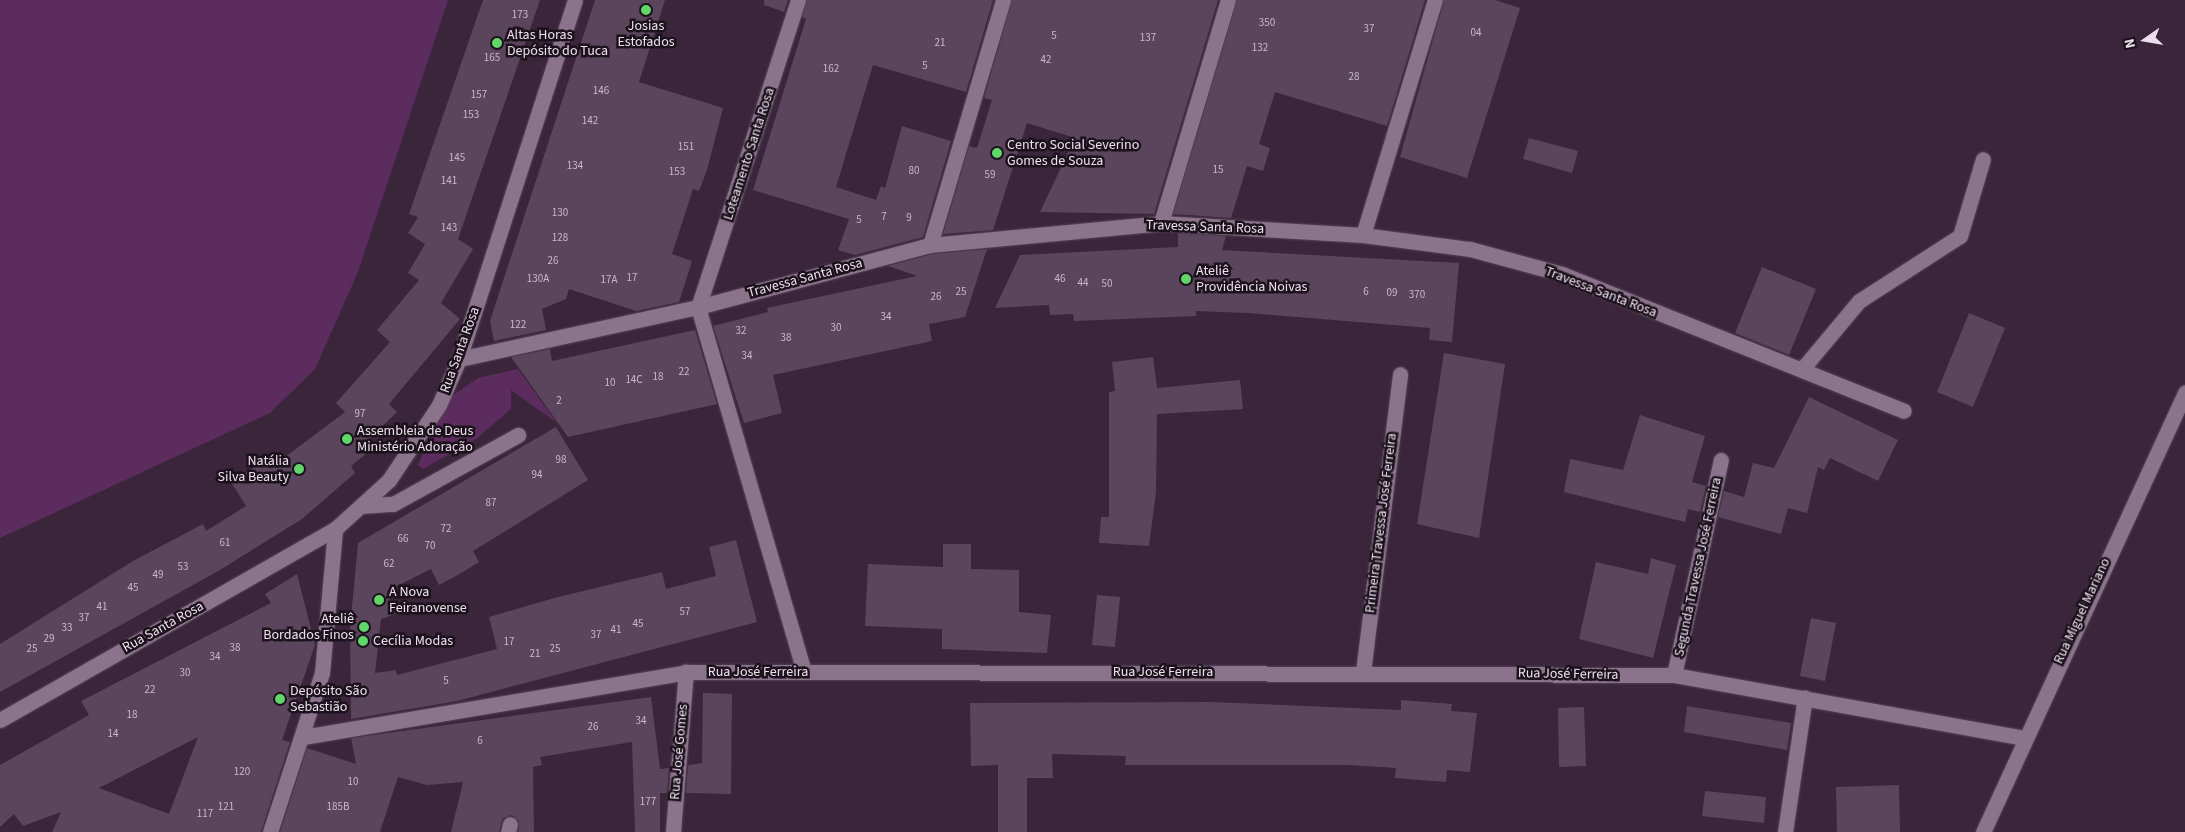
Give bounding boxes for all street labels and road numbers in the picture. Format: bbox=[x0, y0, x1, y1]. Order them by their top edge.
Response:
street label: Loteamento Santa Rosa bbox=[720, 86, 778, 222]
street label: Travessa Santa Rosa bbox=[1146, 217, 1264, 237]
street label: Travessa Santa Rosa bbox=[746, 255, 864, 301]
street label: Travessa Santa Rosa bbox=[1543, 263, 1659, 321]
street label: Rua Santa Rosa bbox=[437, 305, 483, 395]
street label: Primeira Travessa José Ferreira bbox=[1362, 432, 1400, 614]
street label: Segunda Travessa José Ferreira bbox=[1671, 476, 1725, 658]
street label: Rua Miguel Mariano bbox=[2050, 555, 2114, 667]
street label: Rua Santa Rosa bbox=[119, 598, 207, 656]
street label: Rua José Ferreira bbox=[708, 664, 808, 680]
street label: Rua José Ferreira bbox=[1113, 664, 1213, 680]
street label: Rua José Ferreira bbox=[1518, 665, 1618, 683]
street label: Rua José Gomes bbox=[666, 703, 692, 801]

